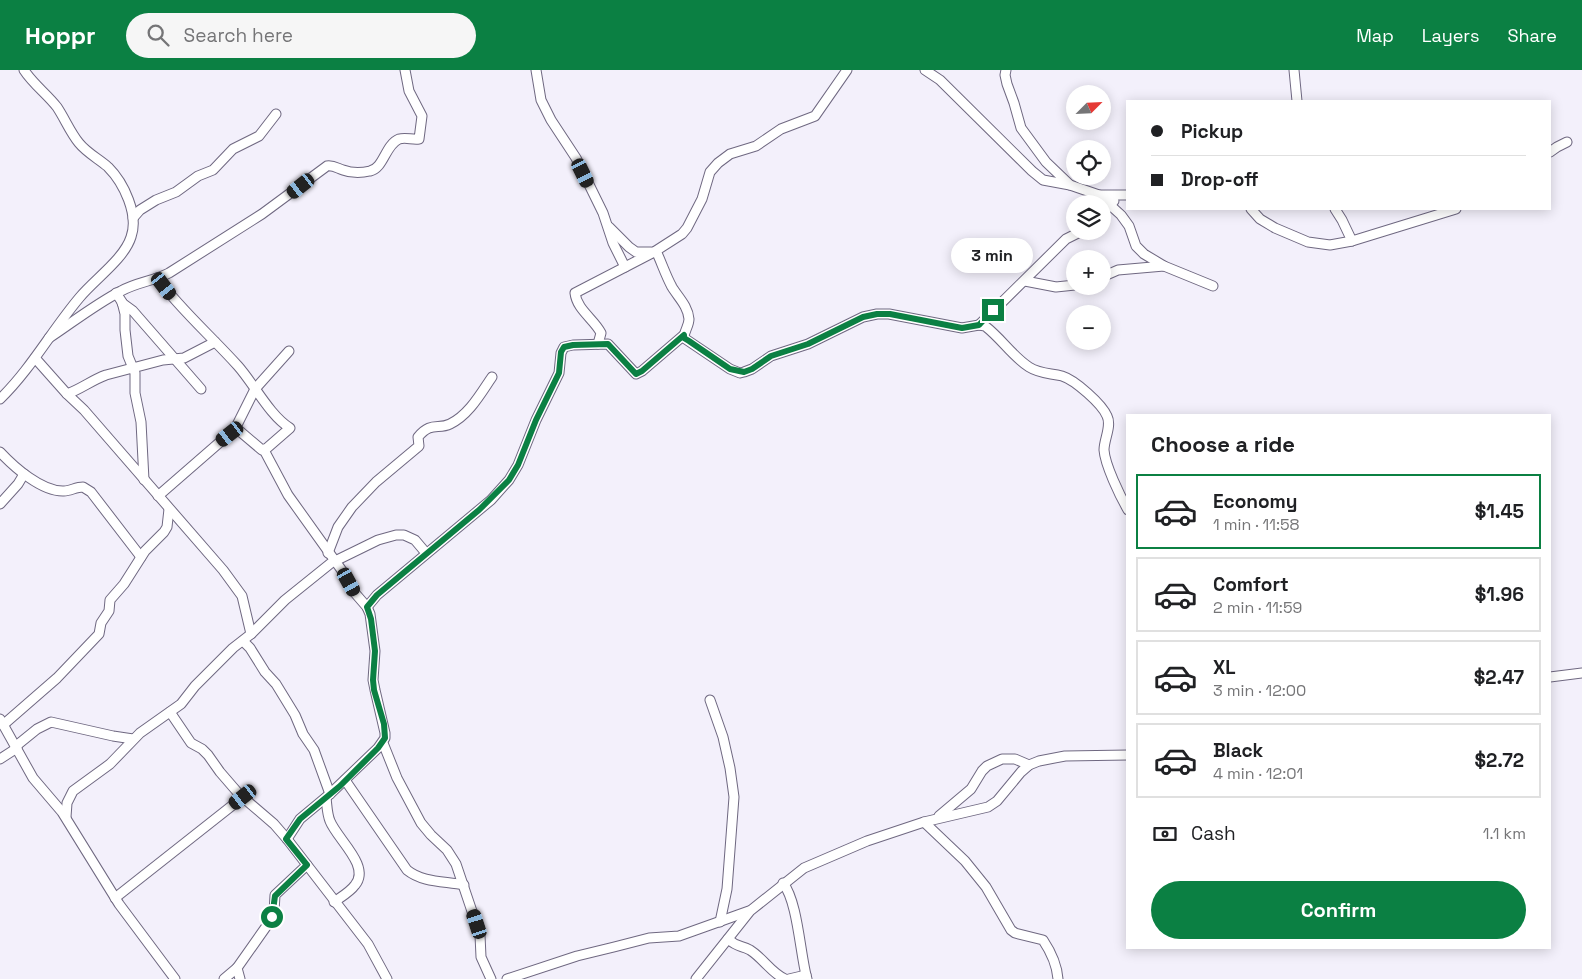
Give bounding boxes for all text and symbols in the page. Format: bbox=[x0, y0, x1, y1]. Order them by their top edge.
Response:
search box bbox=[126, 13, 476, 58]
text: Hoppr bbox=[25, 20, 96, 51]
icon: search bbox=[144, 21, 172, 49]
text: Search here bbox=[184, 23, 293, 48]
text: Map bbox=[1356, 24, 1394, 47]
text: Layers bbox=[1422, 24, 1479, 47]
text: Share bbox=[1507, 24, 1557, 47]
north arrow bbox=[1066, 85, 1111, 130]
map controls bbox=[1066, 85, 1111, 350]
text: Pickup bbox=[1181, 119, 1243, 144]
button: locate bbox=[1066, 140, 1111, 185]
car bbox=[569, 156, 596, 190]
text: Drop-off bbox=[1181, 167, 1259, 192]
car bbox=[284, 171, 317, 201]
button: layers bbox=[1066, 195, 1111, 240]
callout: 3 min bbox=[952, 238, 1034, 272]
text: 3 min bbox=[971, 245, 1013, 266]
button: + bbox=[1066, 250, 1111, 295]
car bbox=[148, 270, 179, 302]
route end bbox=[982, 299, 1004, 321]
button: − bbox=[1066, 305, 1111, 350]
car bbox=[213, 419, 246, 449]
text: Choose a ride bbox=[1151, 430, 1295, 458]
icon: car bbox=[1153, 489, 1198, 534]
text: Economy bbox=[1213, 489, 1297, 514]
text: $1.45 bbox=[1475, 499, 1524, 524]
text: 1 min · 11:58 bbox=[1213, 514, 1299, 535]
car bbox=[335, 565, 362, 599]
icon: car bbox=[1153, 572, 1198, 617]
text: Comfort bbox=[1213, 572, 1289, 597]
text: $1.96 bbox=[1475, 582, 1524, 607]
text: 2 min · 11:59 bbox=[1213, 597, 1302, 618]
icon: car bbox=[1153, 655, 1198, 700]
text: XL bbox=[1213, 655, 1236, 680]
text: $2.47 bbox=[1474, 665, 1524, 690]
text: 3 min · 12:00 bbox=[1213, 680, 1306, 701]
icon: car bbox=[1153, 738, 1198, 783]
text: Black bbox=[1213, 738, 1263, 763]
text: $2.72 bbox=[1474, 748, 1524, 773]
text: 4 min · 12:01 bbox=[1213, 763, 1303, 784]
car bbox=[226, 782, 259, 812]
icon: cash bbox=[1151, 820, 1179, 848]
text: Cash bbox=[1191, 821, 1236, 846]
text: 1.1 km bbox=[1483, 823, 1526, 844]
button: Confirm bbox=[1151, 881, 1526, 939]
route start bbox=[261, 906, 283, 928]
car bbox=[465, 907, 488, 941]

